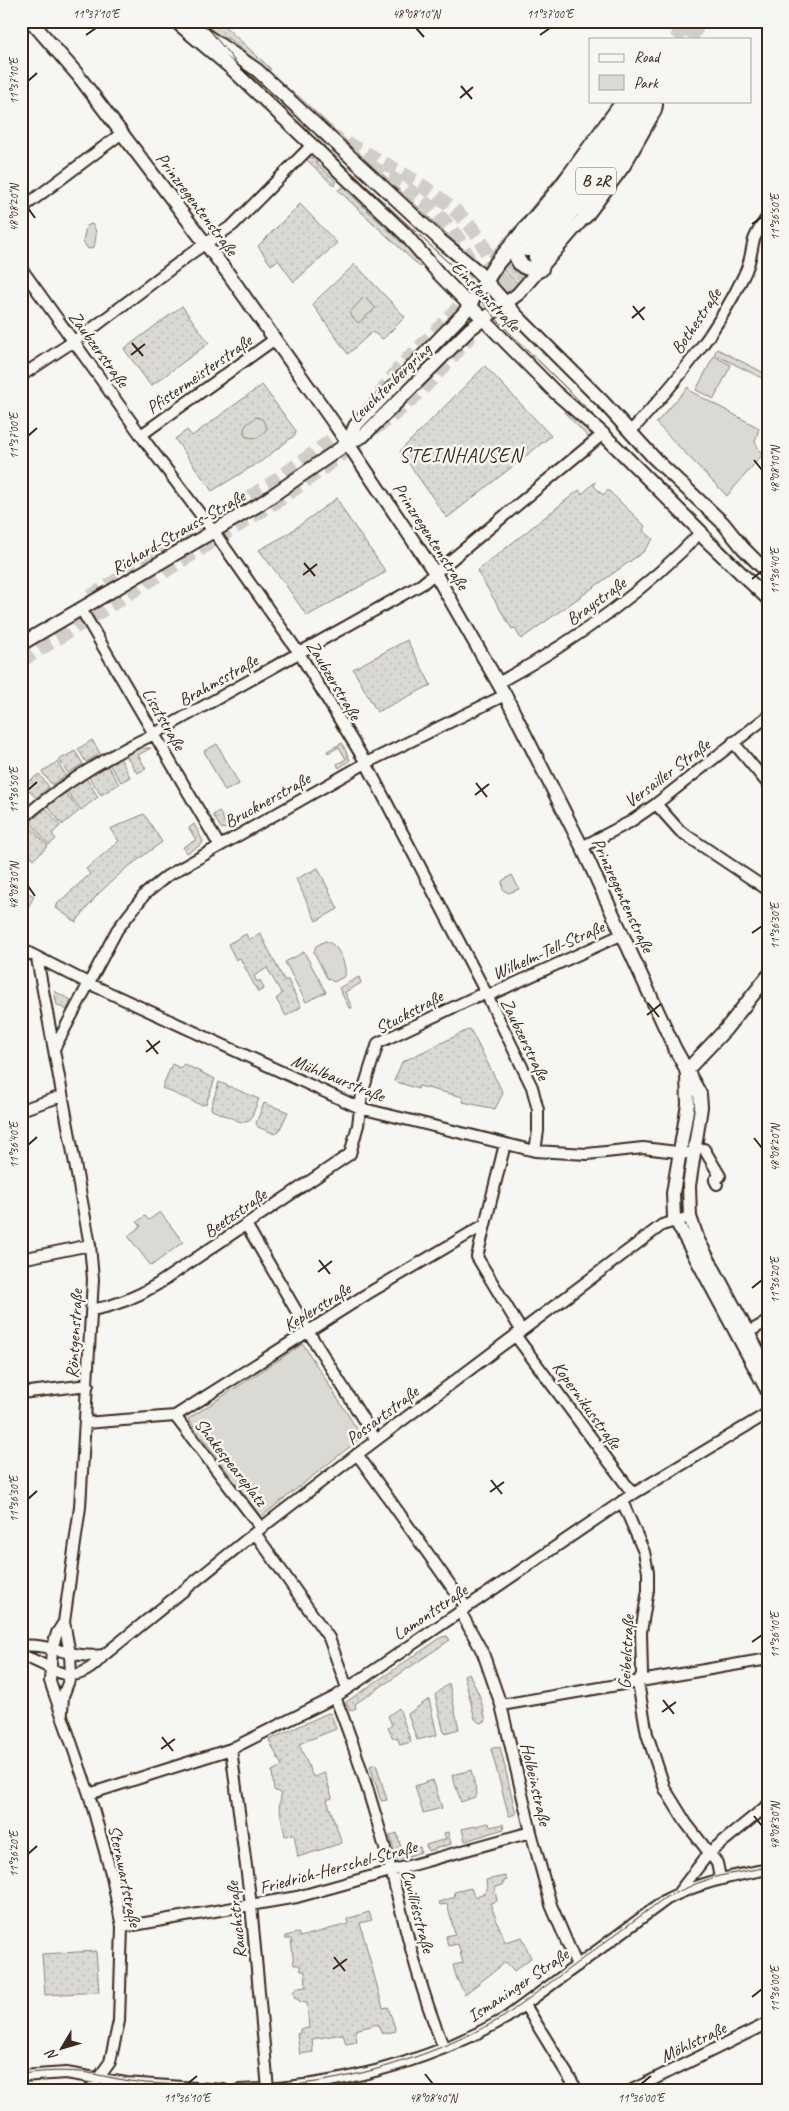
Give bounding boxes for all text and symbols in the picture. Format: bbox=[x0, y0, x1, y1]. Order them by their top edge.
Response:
text: 11°37'10"E bbox=[73, 6, 121, 22]
text: 48°08'10"N bbox=[392, 6, 441, 22]
text: 11°37'00"E bbox=[527, 6, 575, 22]
legend bbox=[589, 38, 752, 102]
text: Road bbox=[634, 48, 661, 67]
text: 11°37'10"E bbox=[6, 56, 22, 104]
text: Park bbox=[634, 74, 659, 93]
street label: Prinzregentenstraße bbox=[151, 148, 244, 261]
road number: B 2R bbox=[576, 168, 616, 195]
text: 48°08'20"N bbox=[6, 183, 22, 232]
text: 11°36'50"E bbox=[767, 192, 783, 240]
street label: Einsteinstraße bbox=[447, 256, 526, 337]
street label: Bothestraße bbox=[666, 283, 727, 358]
street label: Zaubzerstraße bbox=[64, 307, 135, 392]
street label: Pfistermeisterstraße bbox=[142, 329, 257, 418]
street label: Leuchtenbergring bbox=[344, 337, 437, 428]
text: 11°37'00"E bbox=[6, 411, 22, 459]
district label: STEINHAUSEN bbox=[399, 443, 525, 468]
text: 48°08'10"N bbox=[767, 445, 783, 494]
street label: Prinzregentenstraße bbox=[388, 478, 474, 595]
street label: Richard-Strauss-Straße bbox=[107, 484, 250, 579]
text: 11°36'40"E bbox=[767, 546, 783, 594]
street label: Braystraße bbox=[562, 571, 631, 630]
street label: Zaubzerstraße bbox=[302, 636, 367, 725]
street label: Brahmsstraße bbox=[174, 649, 263, 711]
street label: Lisztstraße bbox=[137, 684, 191, 755]
street label: Versailler Straße bbox=[620, 733, 715, 812]
text: 11°36'50"E bbox=[6, 765, 22, 813]
street label: Brucknerstraße bbox=[220, 767, 315, 833]
street label: Prinzregentenstraße bbox=[587, 834, 660, 957]
text: 48°08'30"N bbox=[6, 861, 22, 910]
text: 11°36'30"E bbox=[767, 901, 783, 949]
street label: Wilhelm-Tell-Straße bbox=[489, 915, 608, 984]
street label: Stuckstraße bbox=[371, 985, 448, 1039]
street label: Zaubzerstraße bbox=[496, 994, 555, 1085]
street label: Mühlbaurstraße bbox=[288, 1049, 389, 1107]
text: 11°36'40"E bbox=[6, 1120, 22, 1168]
text: 48°08'20"N bbox=[767, 1123, 783, 1172]
street label: Beetzstraße bbox=[199, 1183, 272, 1243]
text: 11°36'20"E bbox=[767, 1255, 783, 1303]
street label: Keplerstraße bbox=[279, 1277, 356, 1336]
street label: Röntgenstraße bbox=[61, 1288, 87, 1379]
street label: Kopernikusstraße bbox=[548, 1357, 627, 1454]
street label: Possartstraße bbox=[341, 1380, 424, 1449]
street label: Shakespeareplatz bbox=[190, 1414, 273, 1511]
text: 11°36'30"E bbox=[6, 1474, 22, 1522]
street label: Lamontstraße bbox=[389, 1578, 472, 1645]
text: 11°36'10"E bbox=[767, 1610, 783, 1658]
street label: Geibelstraße bbox=[613, 1613, 639, 1690]
street label: Holbeinstraße bbox=[516, 1741, 556, 1829]
text: 48°08'30"N bbox=[767, 1801, 783, 1850]
street label: Sternwartstraße bbox=[103, 1823, 147, 1930]
text: 11°36'20"E bbox=[6, 1829, 22, 1877]
street label: Friedrich-Herschel-Straße bbox=[257, 1835, 420, 1899]
street label: Cuvilliésstraße bbox=[396, 1867, 440, 1956]
street label: Rauchstraße bbox=[221, 1879, 251, 1960]
street label: Ismaninger Straße bbox=[463, 1942, 574, 2027]
text: 11°36'00"E bbox=[767, 1964, 783, 2012]
street label: Möhlstraße bbox=[657, 2016, 730, 2067]
north arrow bbox=[38, 2024, 88, 2074]
text: N bbox=[41, 2045, 62, 2064]
text: 11°36'10"E bbox=[164, 2090, 212, 2106]
text: 48°08'40"N bbox=[409, 2090, 458, 2106]
text: 11°36'00"E bbox=[618, 2090, 666, 2106]

